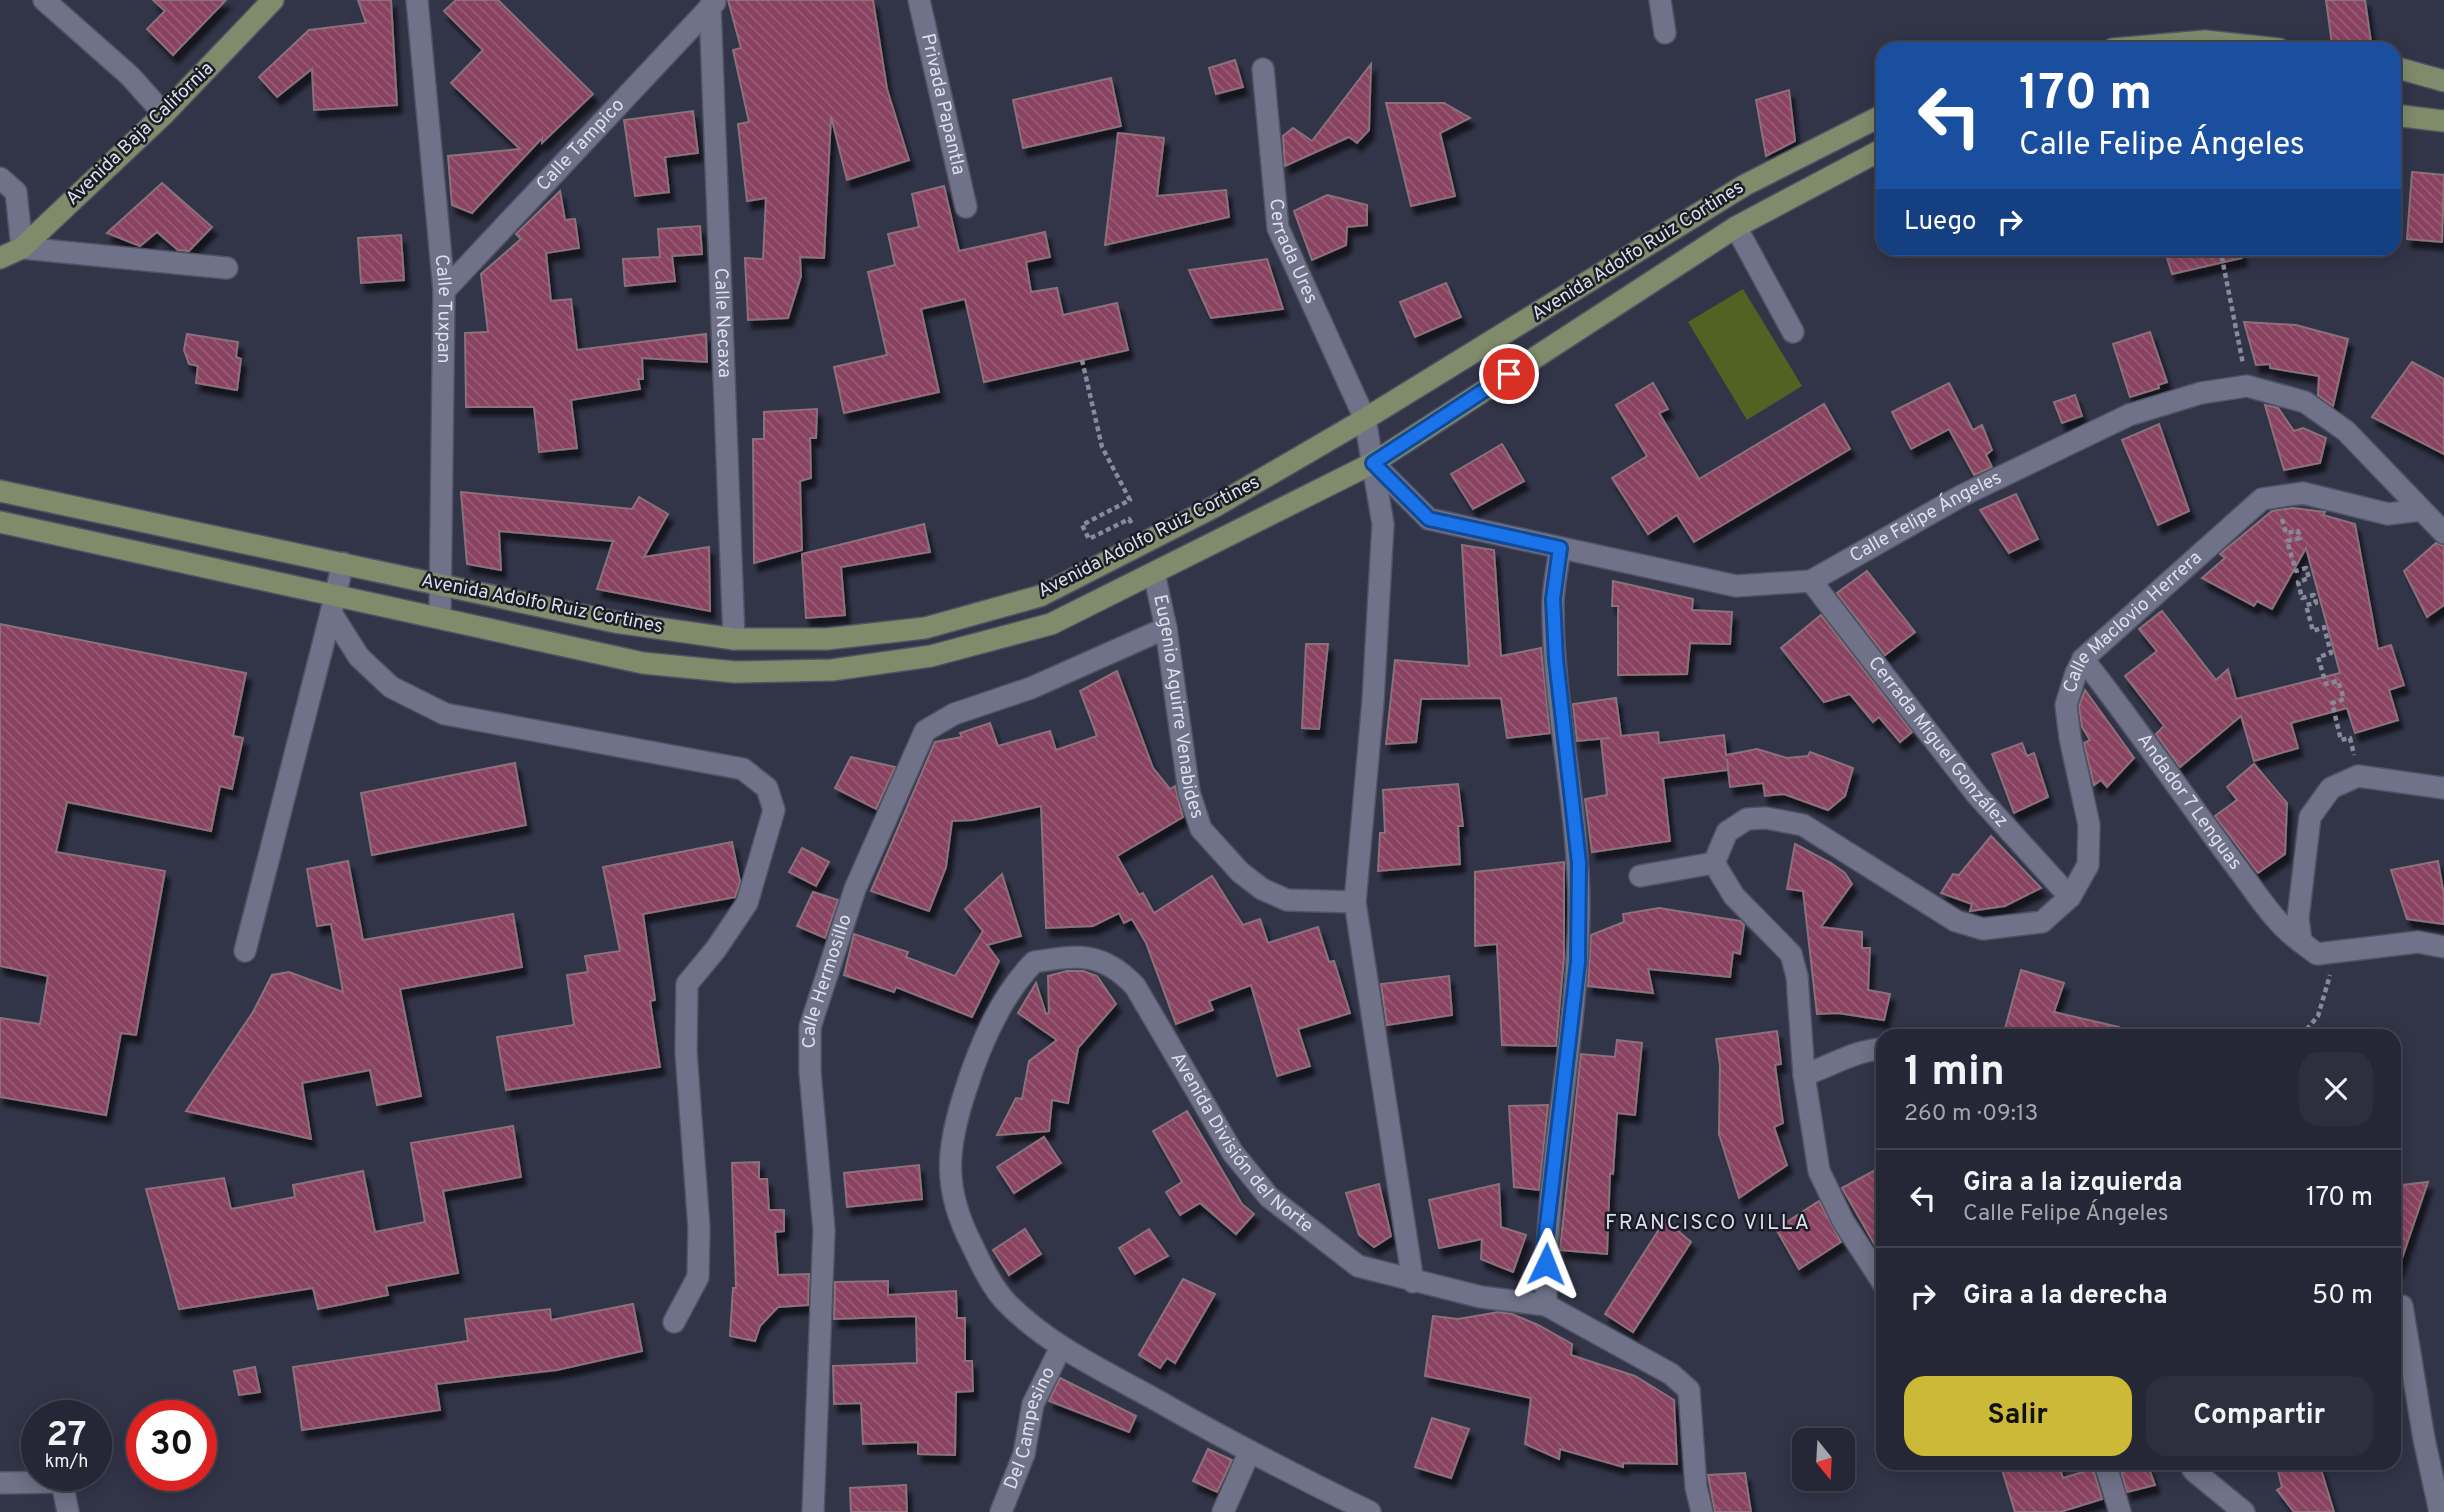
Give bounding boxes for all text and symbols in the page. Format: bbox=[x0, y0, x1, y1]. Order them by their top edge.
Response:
street label: Privada Papantla bbox=[915, 31, 970, 177]
street label: Avenida Baja California bbox=[61, 57, 219, 211]
text: 170 m bbox=[2019, 65, 2152, 127]
icon: left bbox=[1904, 70, 1995, 161]
street label: Calle Tampico bbox=[532, 94, 630, 197]
text: Calle Felipe Ángeles bbox=[2019, 126, 2305, 166]
street label: Avenida Adolfo Ruiz Cortines bbox=[1527, 176, 1749, 326]
street label: Cerrada Ures bbox=[1263, 198, 1323, 308]
icon: right bbox=[1991, 203, 2029, 241]
text: Luego bbox=[1904, 206, 1977, 239]
street label: Calle Tuxpan bbox=[429, 253, 456, 364]
street label: Calle Necaxa bbox=[708, 267, 736, 378]
pin bbox=[1479, 344, 1539, 404]
icon: arrive bbox=[1490, 355, 1528, 393]
street label: Calle Felipe Ángeles bbox=[1846, 466, 2006, 569]
street label: Avenida Adolfo Ruiz Cortines bbox=[1034, 471, 1264, 603]
street label: Calle Maclovio Herrera bbox=[2058, 546, 2207, 696]
street label: Avenida Adolfo Ruiz Cortines bbox=[419, 569, 665, 639]
street label: Eugenio Aguirre Venabides bbox=[1147, 592, 1209, 822]
street label: Cerrada Miguel González bbox=[1862, 652, 2013, 833]
street label: Andador 7 Lenguas bbox=[2131, 729, 2247, 875]
street label: Calle Hermosillo bbox=[798, 911, 858, 1048]
text: 1 min bbox=[1904, 1047, 2005, 1100]
street label: Avenida División del Norte bbox=[1165, 1048, 1318, 1239]
button: close bbox=[2299, 1052, 2373, 1126]
text: 260 m · 09:13 bbox=[1904, 1100, 2038, 1129]
text: Gira a la izquierda bbox=[1963, 1167, 2182, 1200]
icon: left bbox=[1904, 1179, 1942, 1217]
text: 170 m bbox=[2306, 1182, 2373, 1215]
text: Calle Felipe Ángeles bbox=[1963, 1200, 2168, 1229]
district label: FRANCISCO VILLA bbox=[1605, 1210, 1811, 1237]
position arrow bbox=[1509, 1227, 1583, 1301]
icon: right bbox=[1904, 1277, 1942, 1315]
text: Gira a la derecha bbox=[1963, 1280, 2168, 1313]
text: 50 m bbox=[2312, 1280, 2373, 1313]
street label: Del Campesino bbox=[999, 1363, 1061, 1493]
button: Salir bbox=[1904, 1376, 2132, 1456]
button: Compartir bbox=[2146, 1376, 2373, 1456]
speed limit sign: 30 bbox=[126, 1400, 217, 1491]
text: 27 bbox=[47, 1414, 86, 1458]
north arrow bbox=[1792, 1428, 1855, 1491]
map controls bbox=[1792, 1428, 1855, 1491]
text: km/h bbox=[45, 1451, 88, 1474]

